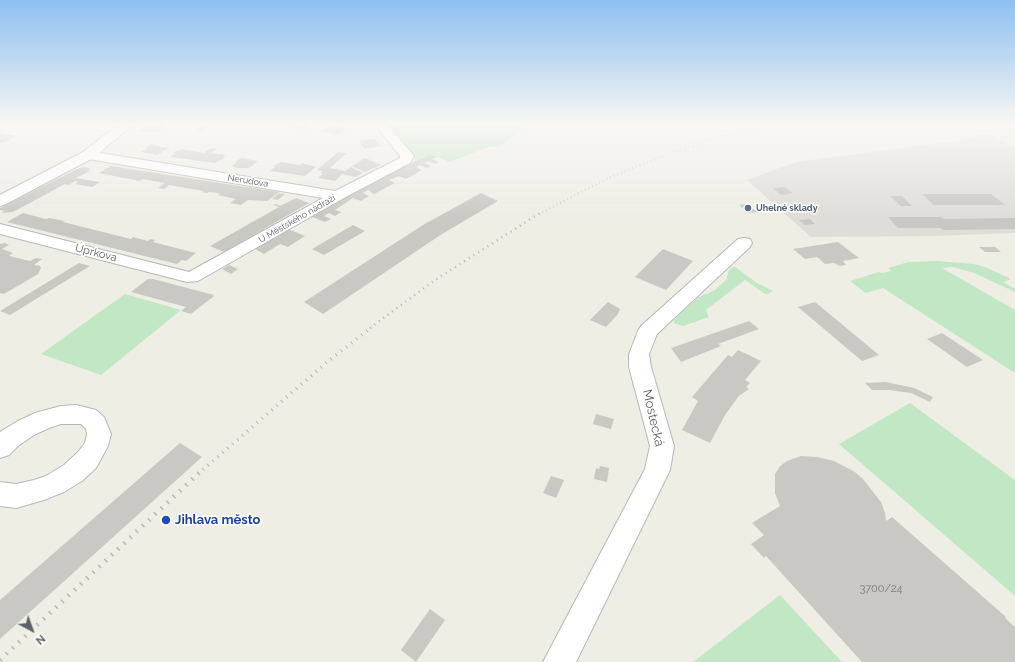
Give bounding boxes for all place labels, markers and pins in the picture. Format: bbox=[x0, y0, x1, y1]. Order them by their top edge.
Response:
marker: Uhelné sklady bbox=[743, 203, 753, 213]
place label: Uhelné sklady bbox=[756, 203, 818, 213]
place label: Jihlava město bbox=[175, 512, 260, 528]
marker: Jihlava město bbox=[160, 514, 172, 526]

